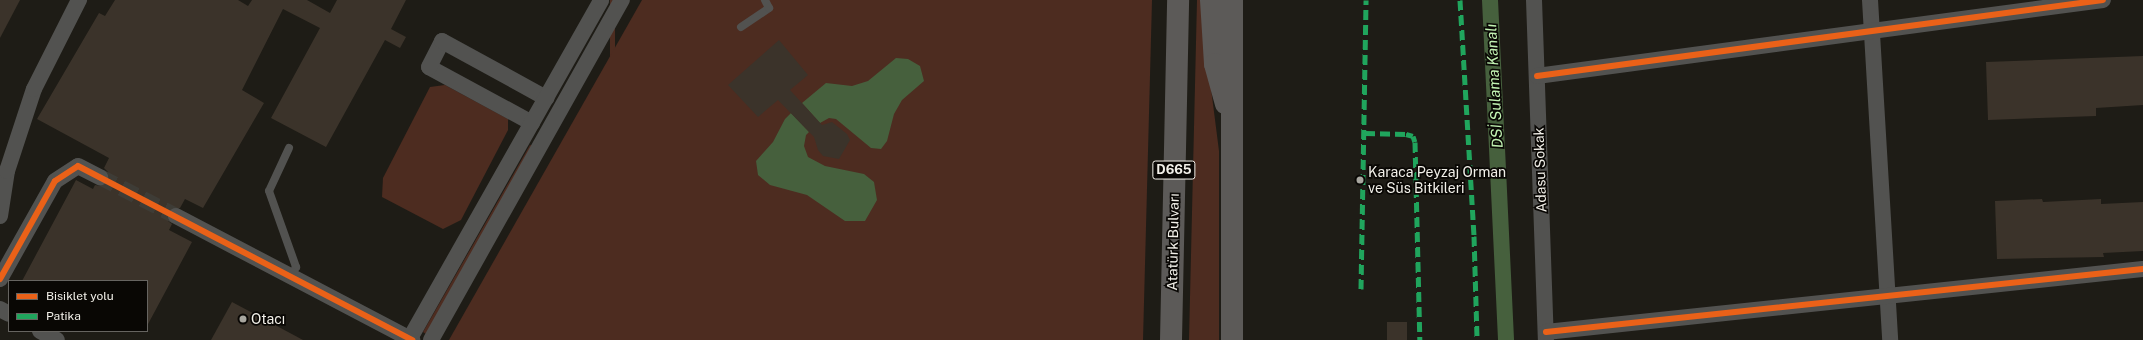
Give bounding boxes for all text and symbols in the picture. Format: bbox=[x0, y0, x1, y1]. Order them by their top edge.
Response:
water label: DSİ Sulama Kanalı bbox=[1482, 23, 1506, 149]
street label: Adasu Sokak bbox=[1530, 127, 1550, 213]
road number: D665 bbox=[1152, 159, 1196, 181]
place label: Karaca Peyzaj Orman ve Süs Bitkileri bbox=[1368, 164, 1506, 196]
marker: Karaca Peyzaj Orman ve Süs Bitkileri bbox=[1355, 175, 1365, 185]
street label: Atatürk Bulvarı bbox=[1164, 193, 1182, 291]
legend bbox=[8, 280, 148, 332]
text: Bisiklet yolu bbox=[46, 289, 114, 303]
text: Patika bbox=[46, 309, 81, 323]
place label: Otacı bbox=[251, 311, 285, 327]
marker: Otacı bbox=[238, 314, 248, 324]

